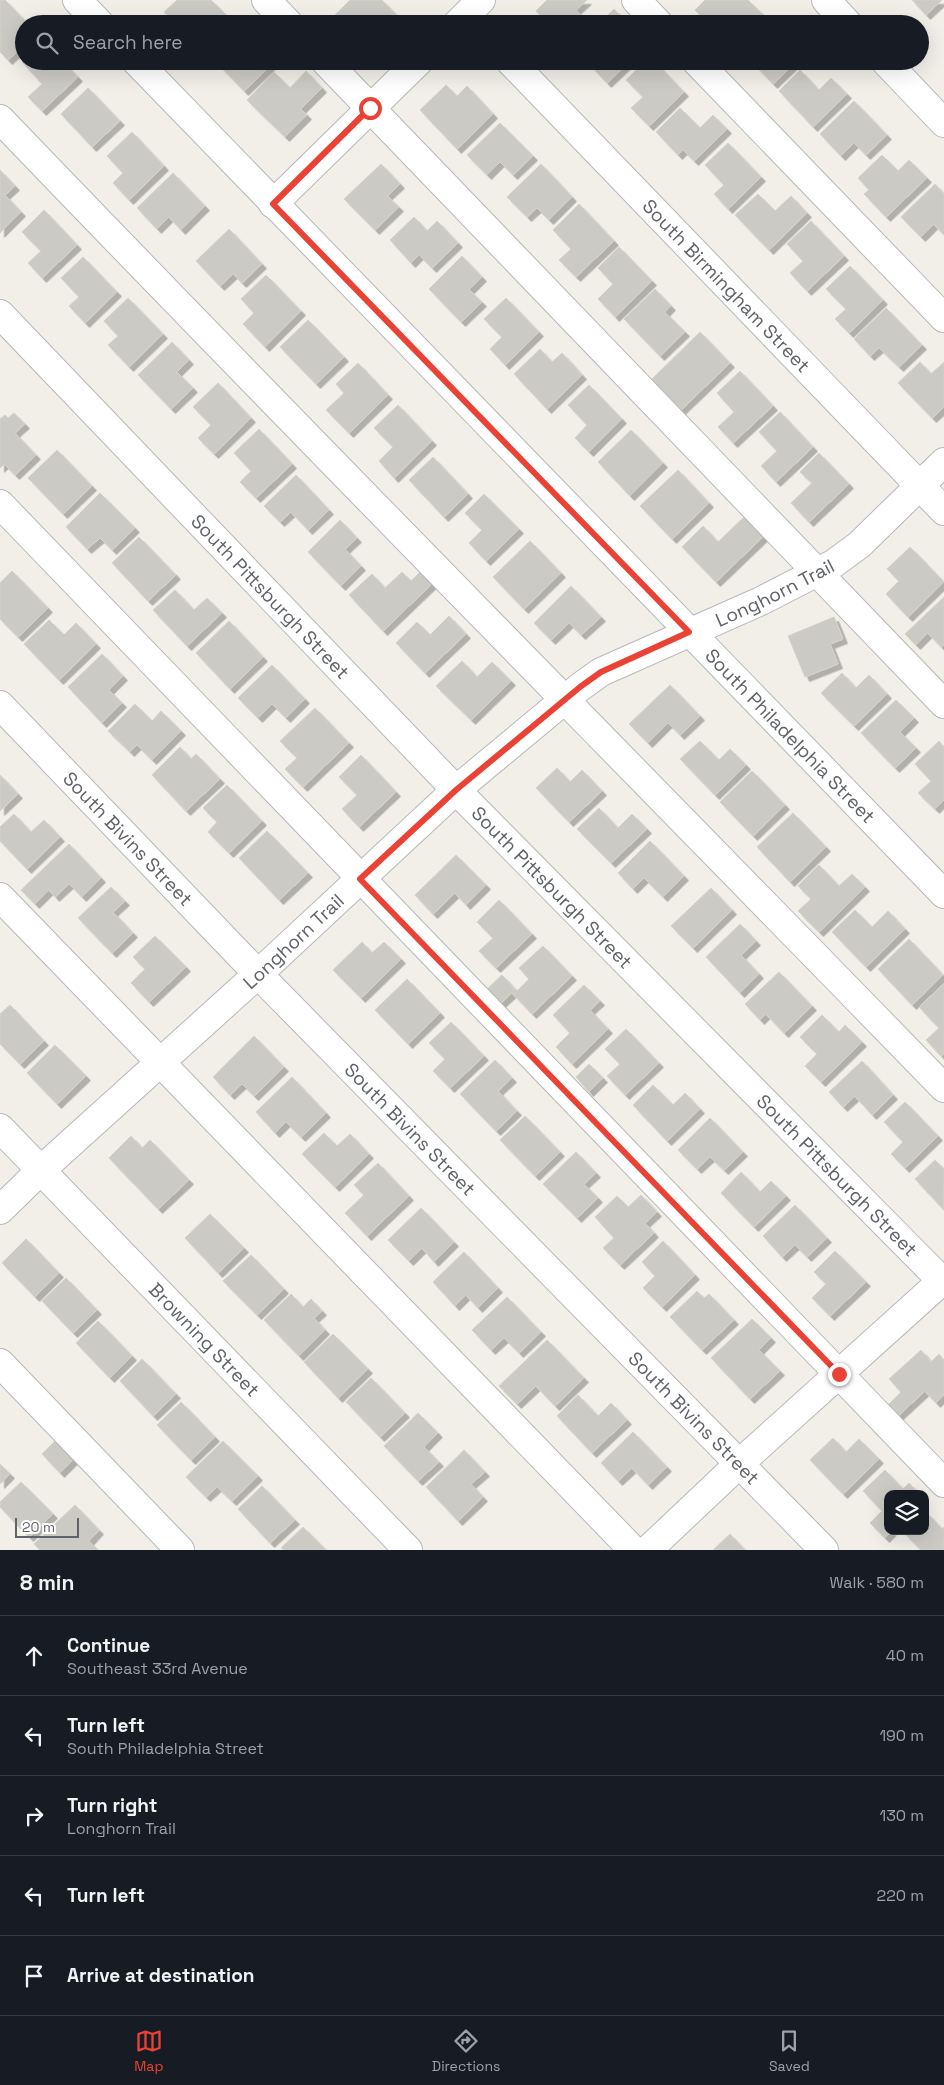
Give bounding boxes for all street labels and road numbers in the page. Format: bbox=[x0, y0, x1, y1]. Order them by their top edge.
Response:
street label: South Birmingham Street bbox=[637, 194, 816, 378]
street label: South Pittsburgh Street bbox=[185, 509, 355, 684]
street label: Longhorn Trail bbox=[712, 553, 839, 633]
street label: South Philadelphia Street bbox=[700, 643, 881, 829]
street label: South Bivins Street bbox=[57, 766, 198, 911]
street label: South Pittsburgh Street bbox=[466, 801, 638, 974]
street label: Longhorn Trail bbox=[238, 888, 350, 995]
street label: South Bivins Street bbox=[339, 1057, 481, 1201]
street label: South Pittsburgh Street bbox=[751, 1089, 923, 1262]
street label: Browning Street bbox=[143, 1277, 265, 1402]
street label: South Bivins Street bbox=[623, 1346, 765, 1490]

